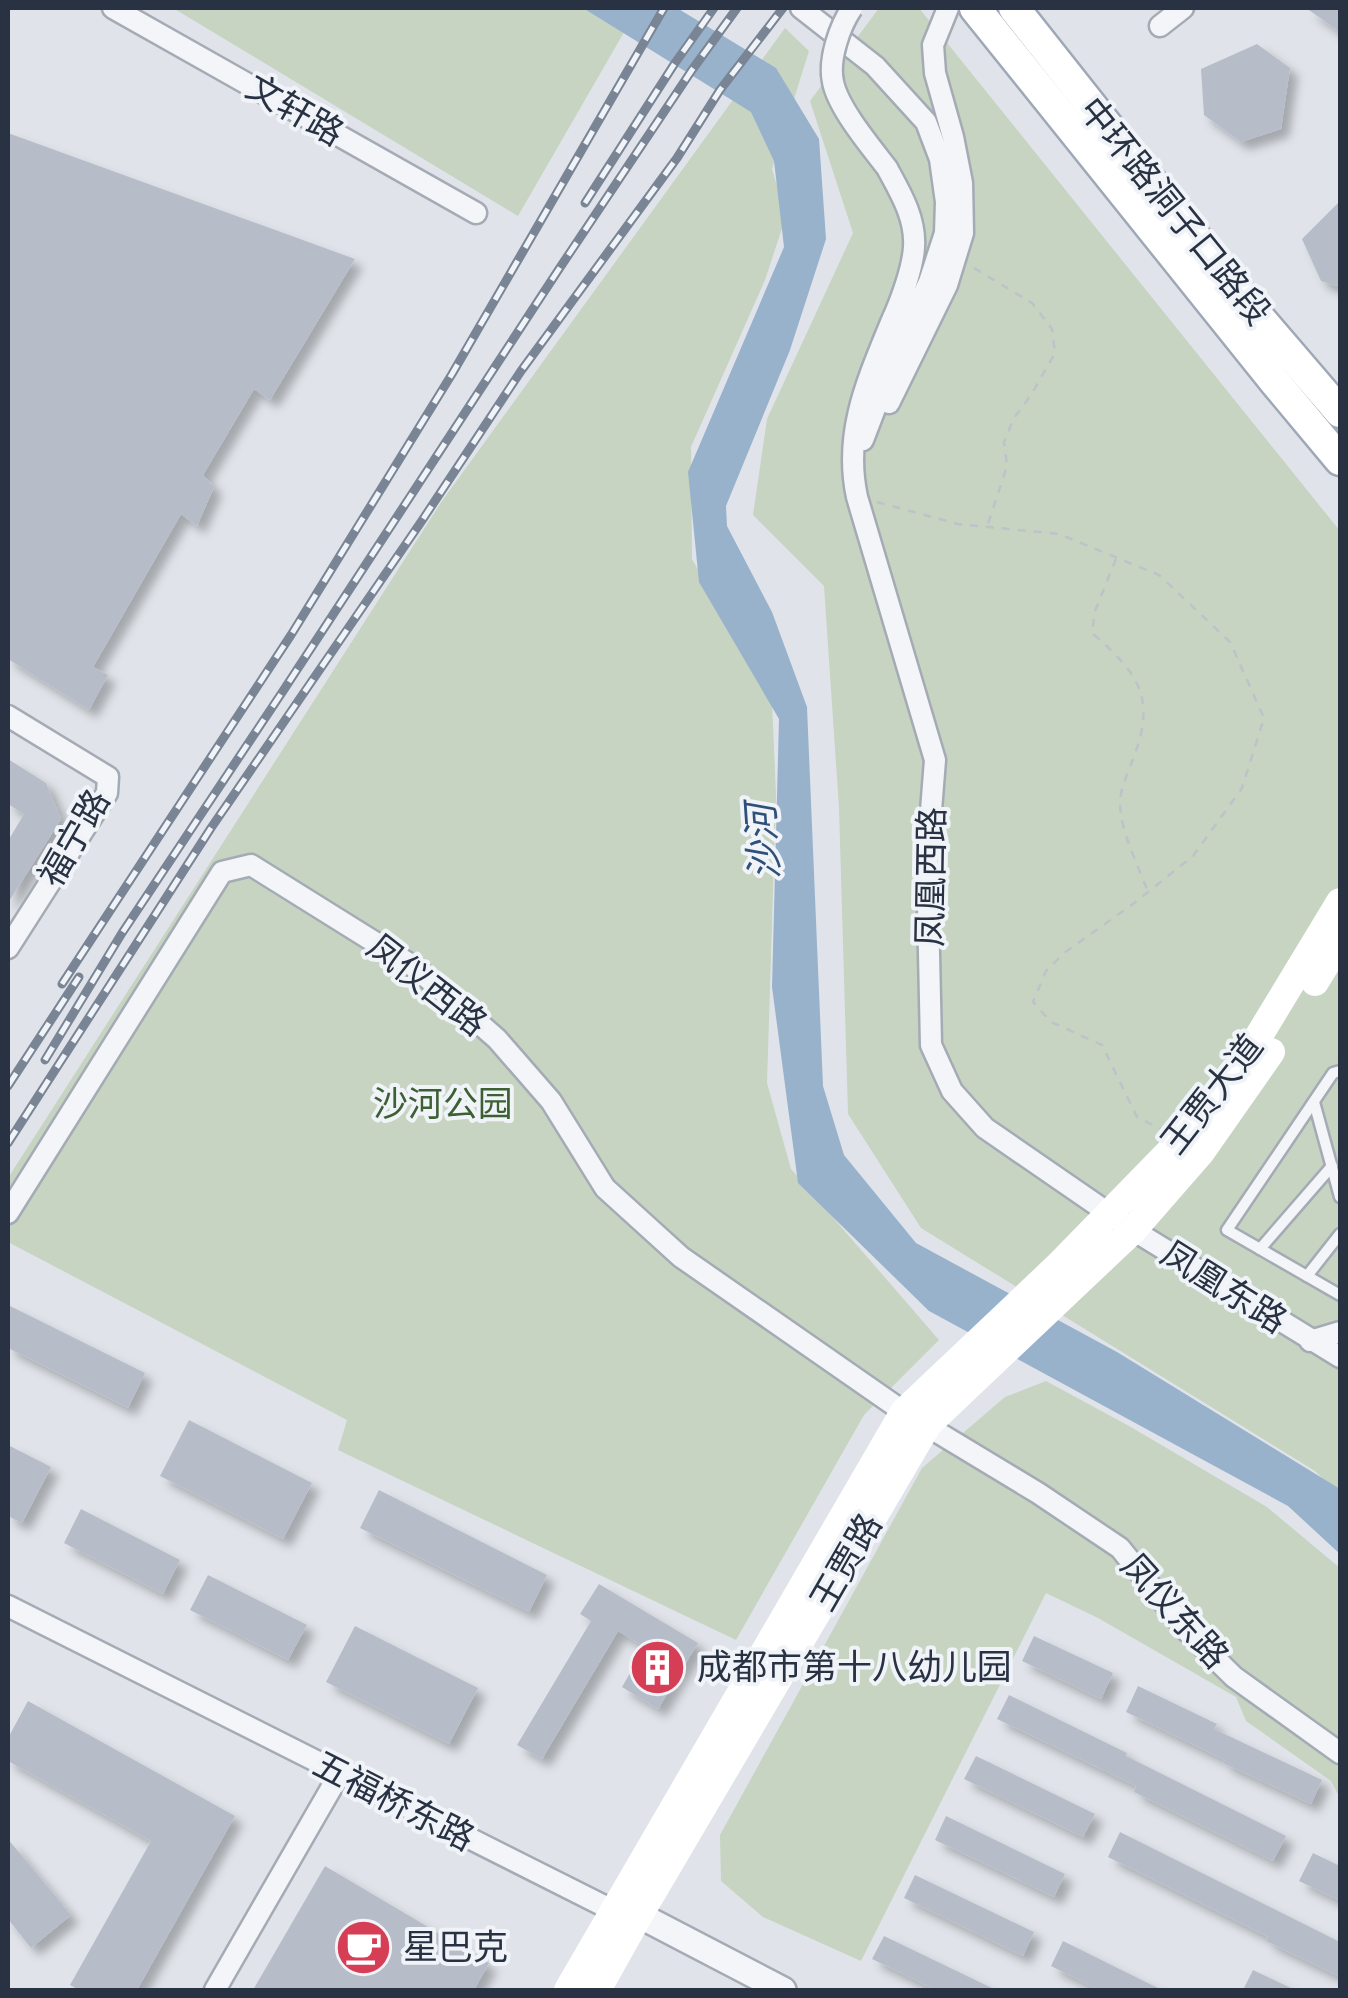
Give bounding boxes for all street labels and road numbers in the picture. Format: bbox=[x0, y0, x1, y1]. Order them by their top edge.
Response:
street label: 文轩路 bbox=[240, 64, 352, 153]
street label: 中环路洞子口路段 bbox=[1072, 88, 1281, 332]
street label: 福宁路 bbox=[28, 781, 117, 893]
street label: 凤凰西路 bbox=[907, 807, 951, 947]
street label: 凤仪西路 bbox=[360, 924, 496, 1043]
street label: 王贾大道 bbox=[1151, 1025, 1270, 1161]
street label: 凤凰东路 bbox=[1155, 1230, 1296, 1340]
street label: 王贾路 bbox=[800, 1505, 889, 1617]
street label: 凤仪东路 bbox=[1114, 1544, 1239, 1676]
street label: 五福桥东路 bbox=[307, 1741, 482, 1858]

